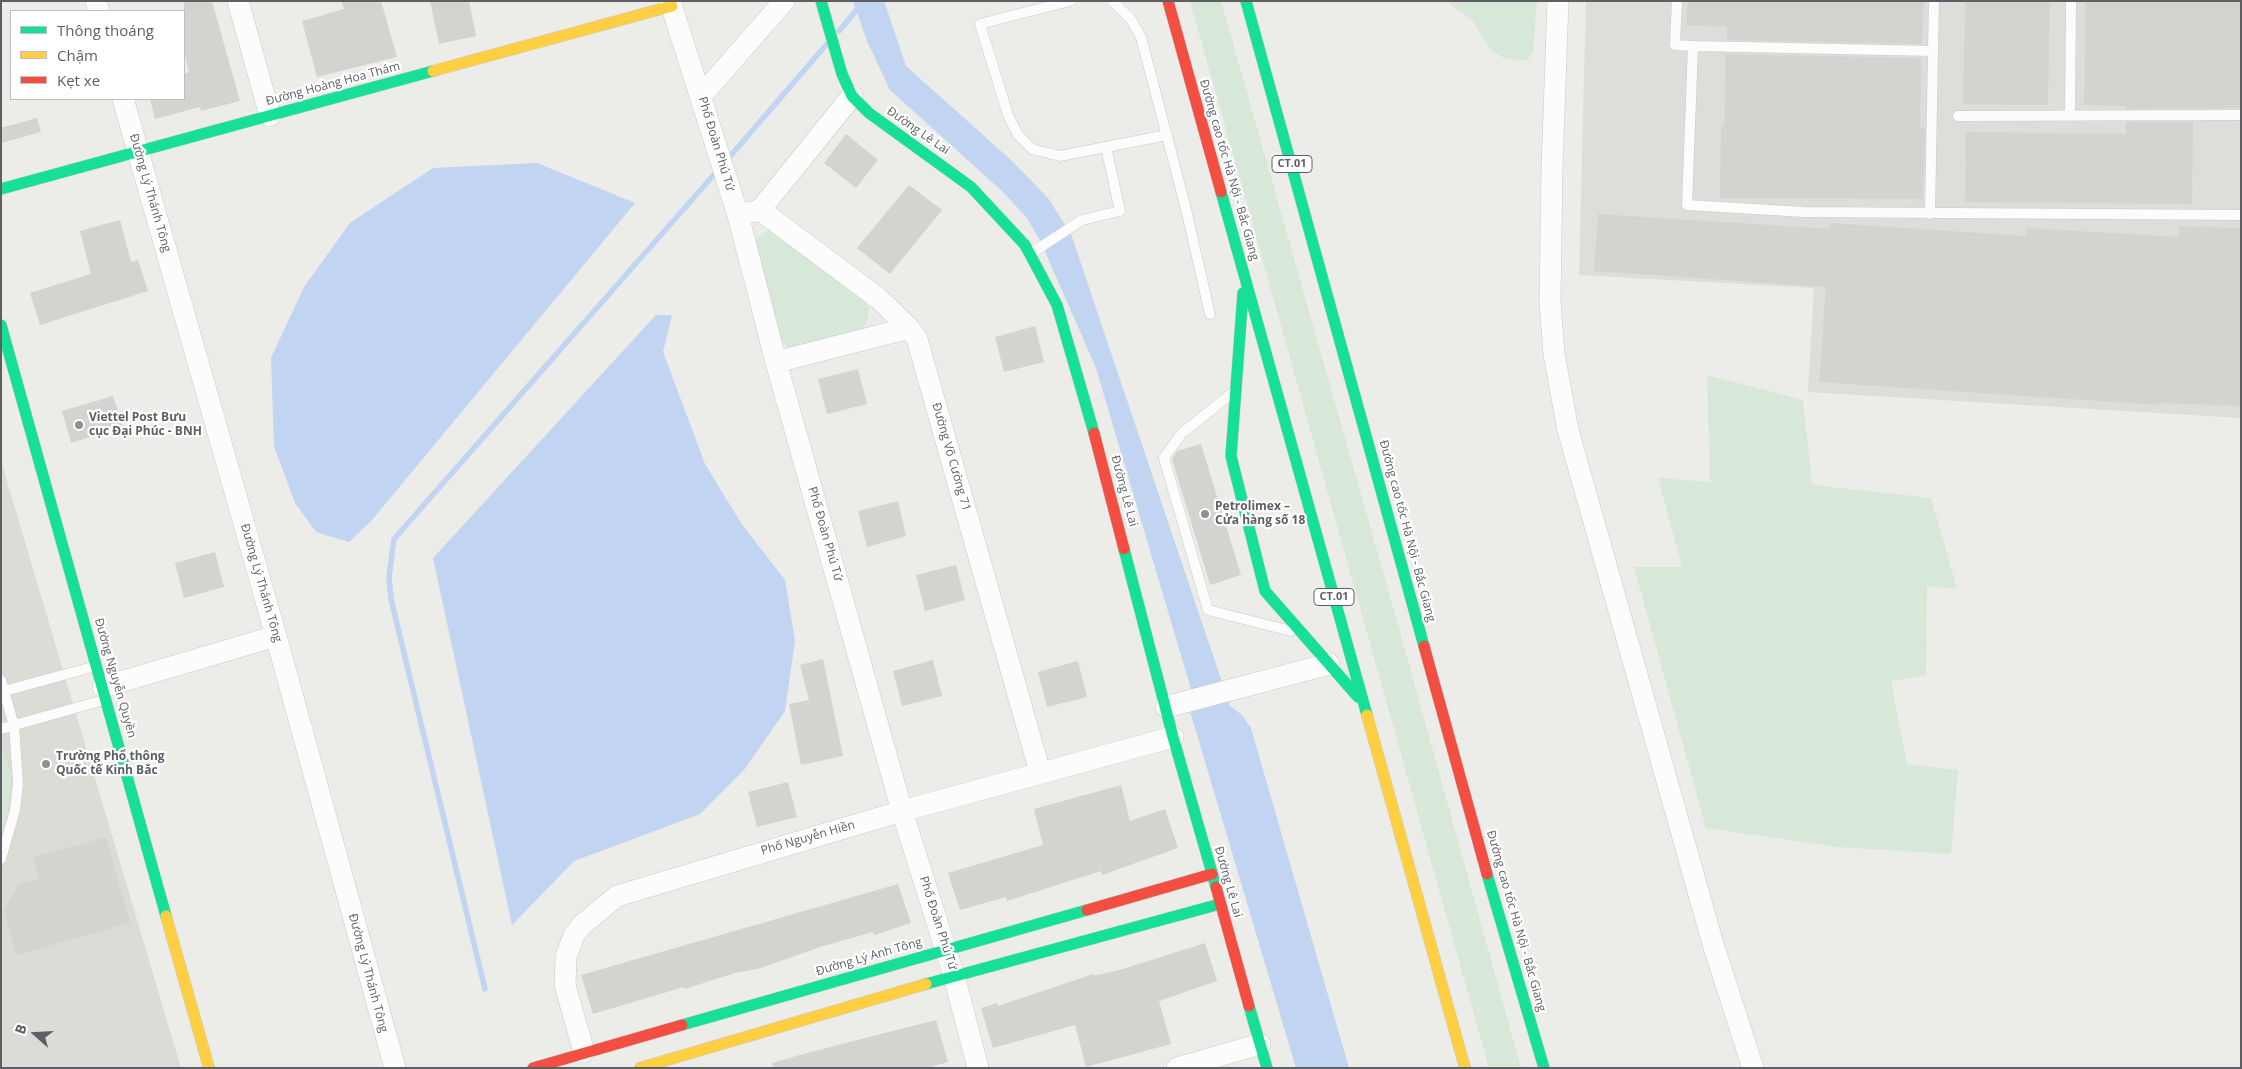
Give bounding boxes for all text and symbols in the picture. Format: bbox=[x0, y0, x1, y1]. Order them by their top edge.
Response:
legend bbox=[10, 10, 185, 100]
text: Thông thoáng bbox=[57, 20, 154, 40]
text: Chậm bbox=[57, 45, 98, 65]
street label: Đường Hoàng Hoa Thám bbox=[264, 59, 402, 109]
text: Kẹt xe bbox=[57, 70, 100, 90]
street label: Đường cao tốc Hà Nội - Bắc Giang bbox=[1196, 78, 1262, 262]
street label: Phố Đoàn Phú Tứ bbox=[695, 95, 737, 193]
street label: Đường Lê Lai bbox=[884, 104, 952, 158]
street label: Đường Lý Thánh Tông bbox=[126, 132, 174, 254]
road number: CT.01 bbox=[1272, 156, 1312, 172]
street label: Đường Võ Cường 71 bbox=[929, 401, 973, 513]
place label: Viettel Post Bưu cục Đại Phúc - BNH bbox=[89, 411, 202, 439]
marker: Viettel Post Bưu cục Đại Phúc - BNH bbox=[73, 419, 85, 431]
street label: Đường cao tốc Hà Nội - Bắc Giang bbox=[1376, 438, 1438, 624]
street label: Đường Lê Lai bbox=[1108, 454, 1140, 528]
street label: Phố Đoàn Phú Tứ bbox=[805, 485, 845, 583]
place label: Petrolimex – Cửa hàng số 18 bbox=[1215, 500, 1305, 528]
marker: Petrolimex – Cửa hàng số 18 bbox=[1199, 508, 1211, 520]
street label: Đường Lý Thánh Tông bbox=[237, 522, 285, 644]
road number: CT.01 bbox=[1314, 588, 1354, 606]
street label: Đường Nguyễn Quyền bbox=[91, 616, 139, 740]
place label: Trường Phổ thông Quốc tế Kinh Bắc bbox=[56, 750, 165, 778]
marker: Trường Phổ thông Quốc tế Kinh Bắc bbox=[40, 758, 52, 770]
street label: Phố Nguyễn Hiền bbox=[759, 818, 857, 858]
street label: Đường cao tốc Hà Nội - Bắc Giang bbox=[1483, 829, 1549, 1013]
street label: Đường Lê Lai bbox=[1211, 845, 1245, 919]
street label: Phố Đoàn Phú Tứ bbox=[916, 874, 960, 972]
street label: Đường Lý Thánh Tông bbox=[345, 912, 391, 1034]
street label: Đường Lý Anh Tông bbox=[814, 935, 924, 979]
north arrow bbox=[10, 1009, 60, 1059]
text: B bbox=[10, 1021, 31, 1036]

